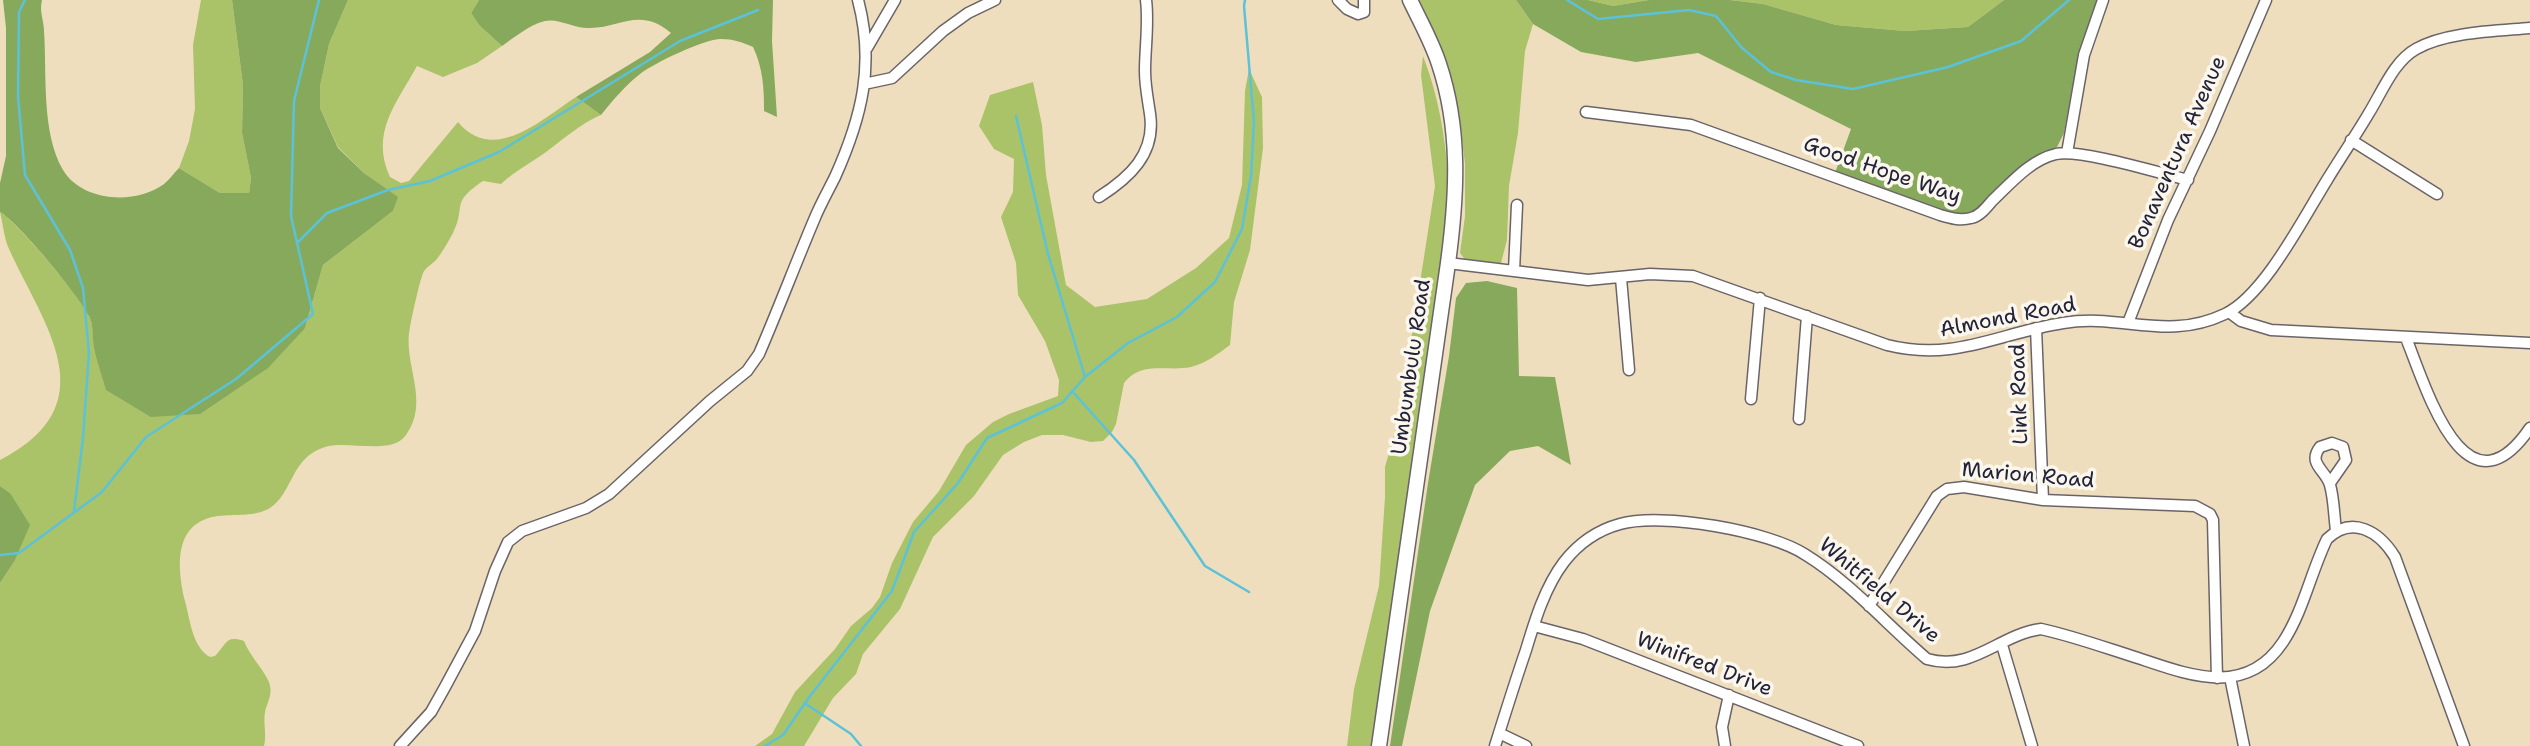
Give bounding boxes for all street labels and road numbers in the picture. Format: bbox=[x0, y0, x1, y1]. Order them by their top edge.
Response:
street label: Bonaventura Avenue bbox=[2124, 52, 2232, 254]
street label: Good Hope Way bbox=[1800, 132, 1964, 210]
street label: Umbumbulu Road bbox=[1387, 277, 1437, 457]
street label: Almond Road bbox=[1938, 292, 2078, 344]
street label: Link Road bbox=[2006, 343, 2034, 445]
street label: Marion Road bbox=[1961, 458, 2095, 494]
street label: Whitfield Drive bbox=[1813, 533, 1945, 649]
street label: Winifred Drive bbox=[1632, 627, 1776, 703]

